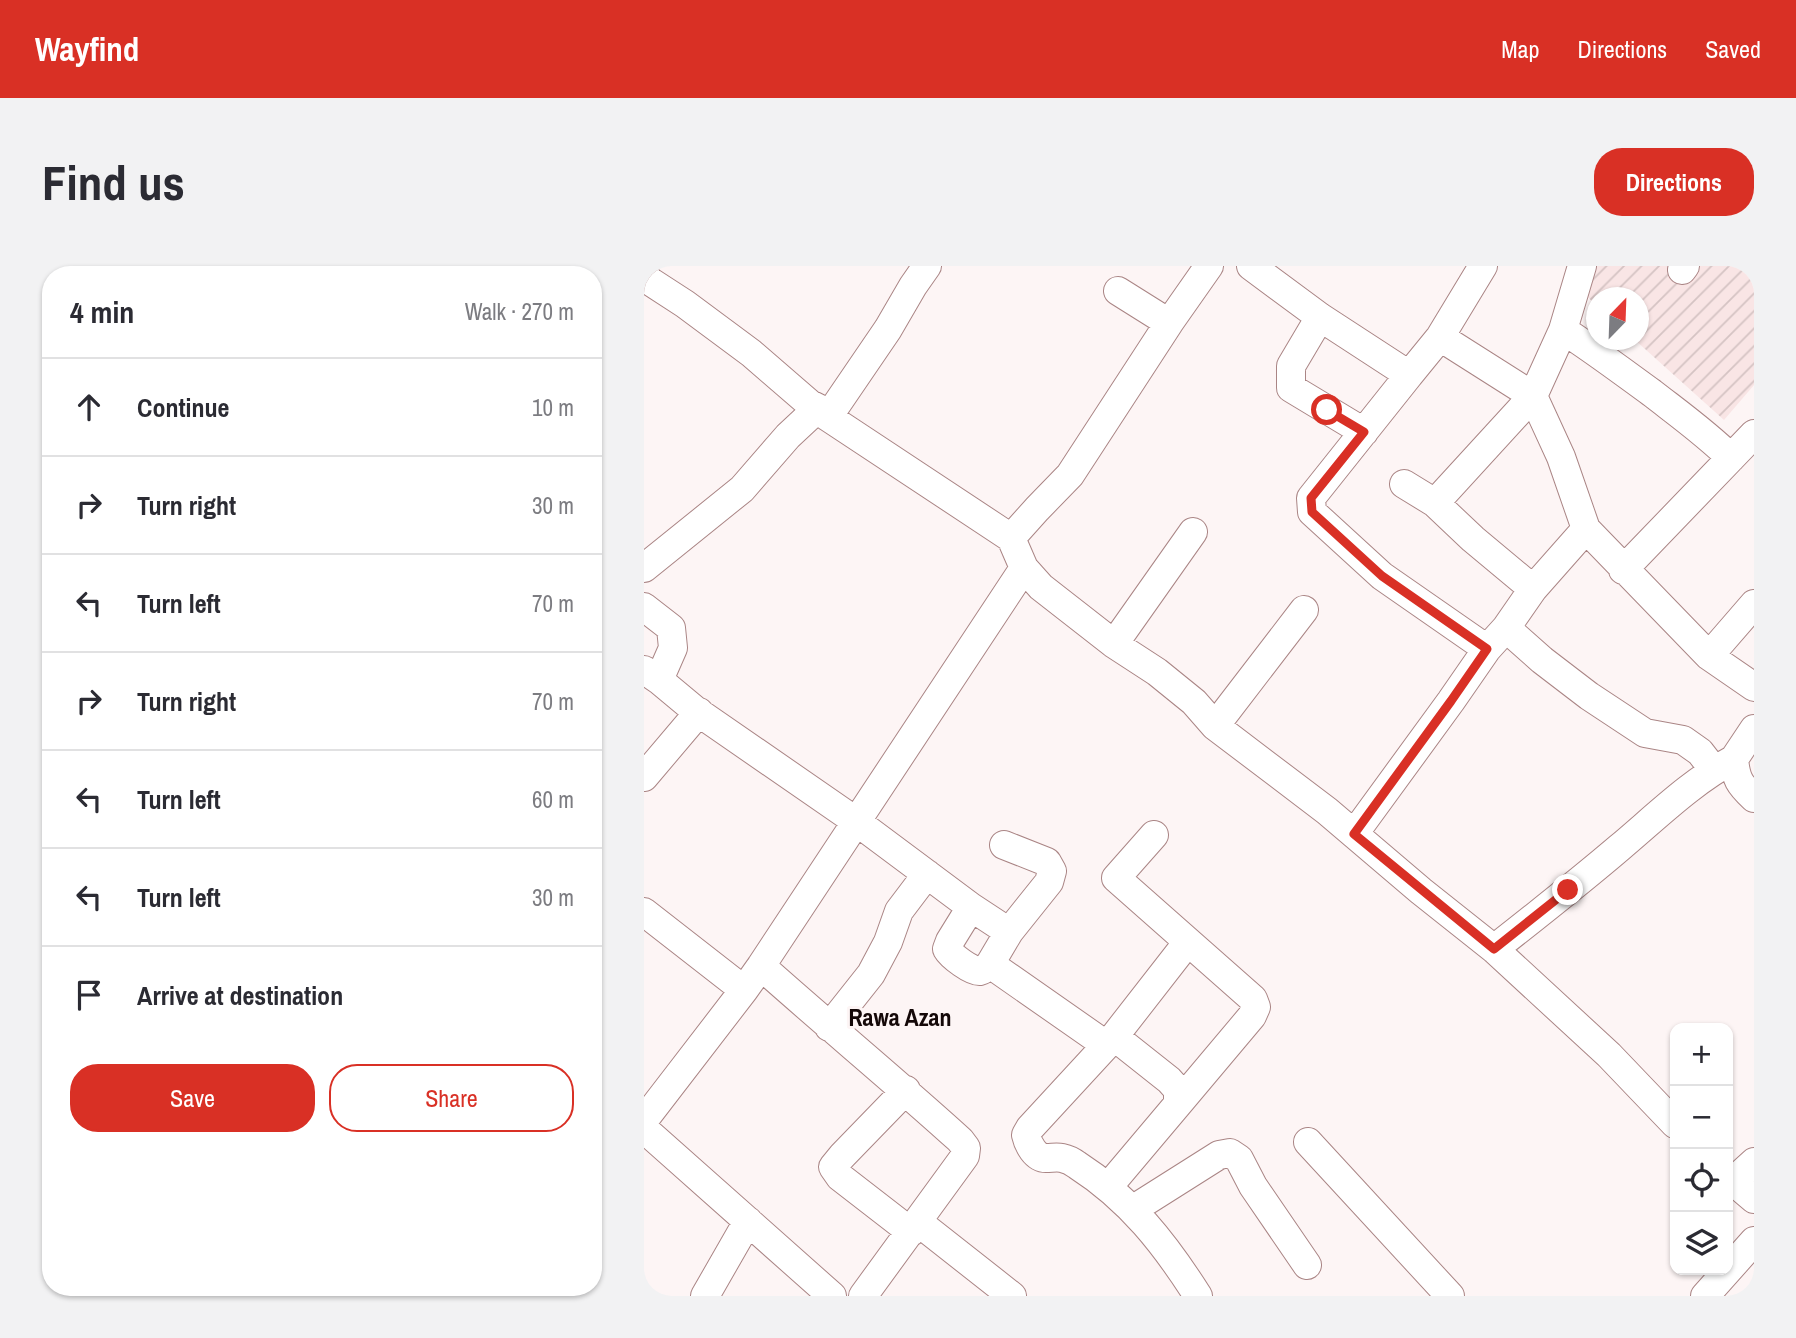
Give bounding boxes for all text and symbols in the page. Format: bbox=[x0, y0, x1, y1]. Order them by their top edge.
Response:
text: Wayfind bbox=[35, 27, 139, 71]
text: Map bbox=[1501, 33, 1539, 65]
text: Directions bbox=[1577, 33, 1667, 65]
text: Saved bbox=[1705, 33, 1761, 65]
button: Directions bbox=[1594, 148, 1754, 216]
text: Find us bbox=[42, 149, 185, 215]
north arrow bbox=[1586, 287, 1649, 350]
text: 4 min bbox=[70, 292, 134, 332]
text: Walk · 270 m bbox=[465, 296, 574, 327]
icon: ahead bbox=[70, 388, 108, 426]
text: Continue bbox=[137, 390, 229, 425]
text: 10 m bbox=[532, 392, 574, 423]
route start bbox=[1311, 394, 1342, 425]
icon: right bbox=[70, 486, 108, 524]
text: Turn right bbox=[137, 488, 236, 523]
text: 30 m bbox=[532, 490, 574, 521]
icon: left bbox=[70, 584, 108, 622]
text: Turn left bbox=[137, 586, 221, 621]
text: 70 m bbox=[532, 588, 574, 619]
icon: right bbox=[70, 682, 108, 720]
text: Turn right bbox=[137, 684, 236, 719]
text: 70 m bbox=[532, 686, 574, 717]
icon: left bbox=[70, 780, 108, 818]
text: Turn left bbox=[137, 782, 221, 817]
text: 60 m bbox=[532, 784, 574, 815]
route end bbox=[1552, 874, 1583, 905]
icon: left bbox=[70, 878, 108, 916]
text: Turn left bbox=[137, 880, 221, 915]
text: 30 m bbox=[532, 882, 574, 913]
icon: arrive bbox=[70, 976, 108, 1014]
text: Arrive at destination bbox=[137, 978, 343, 1013]
district label: Rawa Azan bbox=[848, 1001, 952, 1033]
map controls bbox=[1670, 1023, 1733, 1275]
button: + bbox=[1670, 1023, 1733, 1086]
button: Save bbox=[70, 1064, 315, 1132]
button: Share bbox=[329, 1064, 574, 1132]
button: − bbox=[1670, 1086, 1733, 1149]
button: locate bbox=[1670, 1149, 1733, 1212]
button: layers bbox=[1670, 1212, 1733, 1275]

